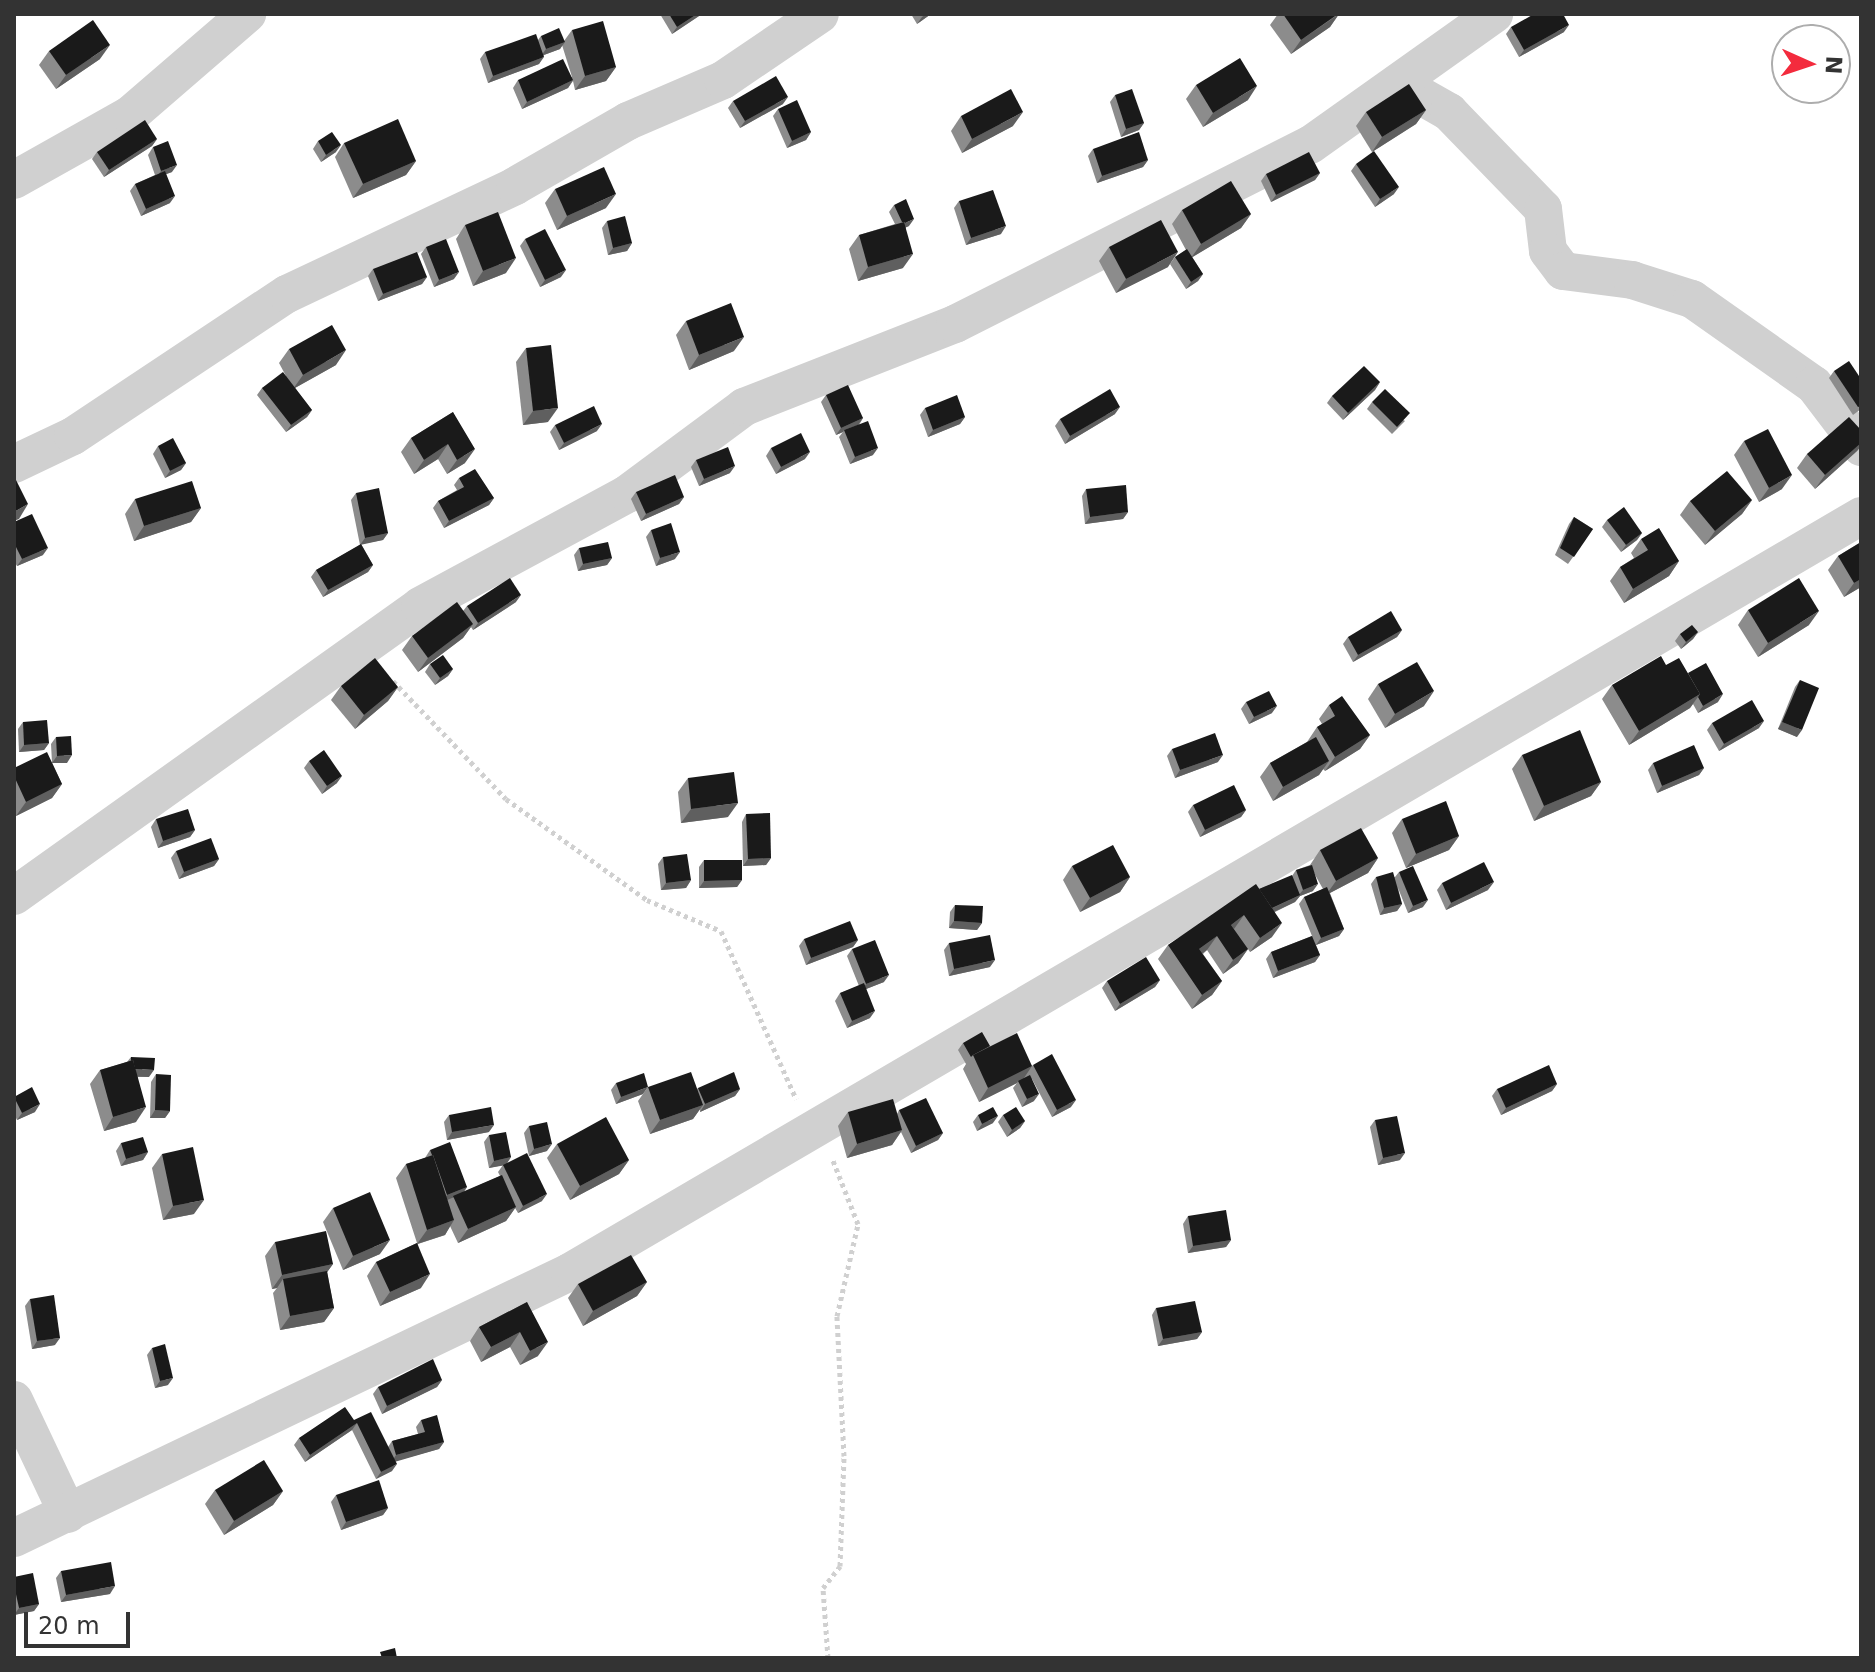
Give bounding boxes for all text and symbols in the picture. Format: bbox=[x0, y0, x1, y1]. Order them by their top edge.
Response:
north arrow bbox=[1771, 24, 1851, 104]
text: N bbox=[1821, 55, 1846, 75]
scale bar bbox=[28, 1596, 134, 1646]
text: 20 m bbox=[38, 1612, 100, 1640]

